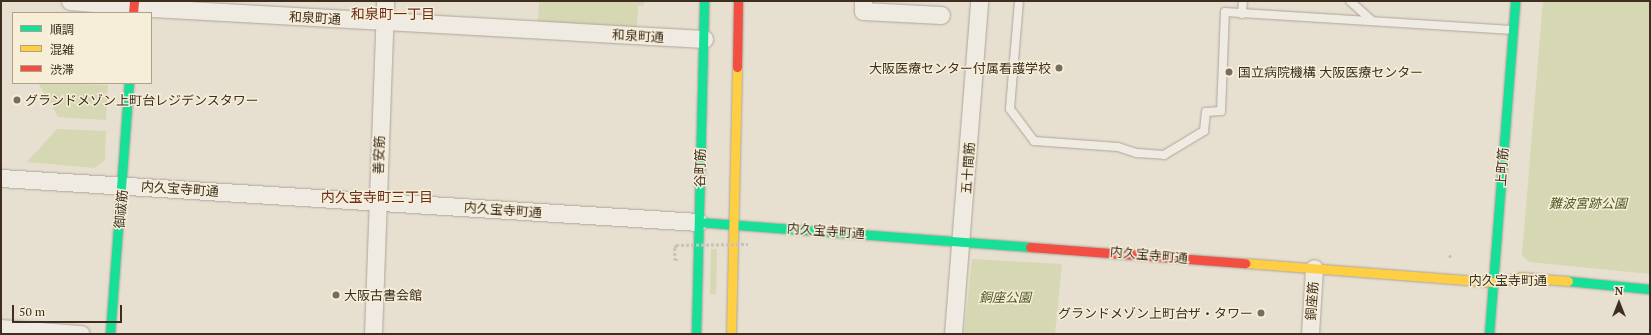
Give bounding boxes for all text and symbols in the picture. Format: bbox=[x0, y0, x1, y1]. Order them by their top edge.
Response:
district label: 和泉町一丁目 bbox=[351, 6, 435, 22]
street label: 和泉町通 bbox=[289, 9, 341, 27]
legend bbox=[12, 12, 152, 84]
text: 順調 bbox=[50, 22, 74, 37]
street label: 和泉町通 bbox=[612, 27, 664, 45]
text: 混雑 bbox=[50, 42, 74, 57]
place label: 大阪医療センター付属看護学校 bbox=[869, 60, 1051, 76]
text: 渋滞 bbox=[50, 62, 74, 77]
marker: 大阪医療センター付属看護学校 bbox=[1054, 63, 1064, 73]
place label: 国立病院機構 大阪医療センター bbox=[1238, 64, 1423, 80]
marker: 国立病院機構 大阪医療センター bbox=[1223, 66, 1235, 78]
place label: グランドメゾン上町台レジデンスタワー bbox=[25, 92, 259, 108]
marker: グランドメゾン上町台レジデンスタワー bbox=[12, 95, 22, 105]
street label: 善安筋 bbox=[371, 135, 387, 175]
street label: 五十間筋 bbox=[958, 142, 978, 194]
street label: 上町筋 bbox=[1493, 147, 1511, 187]
street label: 谷町筋 bbox=[692, 148, 708, 188]
street label: 内久宝寺町通 bbox=[141, 178, 219, 200]
street label: 御祓筋 bbox=[112, 189, 130, 229]
district label: 内久宝寺町三丁目 bbox=[321, 189, 433, 205]
park label: 難波宮跡公園 bbox=[1549, 195, 1627, 211]
street label: 内久宝寺町通 bbox=[464, 199, 542, 221]
street label: 内久宝寺町通 bbox=[787, 220, 865, 242]
street label: 内久宝寺町通 bbox=[1109, 244, 1189, 266]
street label: 内久宝寺町通 bbox=[1469, 272, 1547, 288]
street label: 銅座筋 bbox=[1303, 281, 1321, 321]
north arrow bbox=[1599, 283, 1639, 323]
text: N bbox=[1615, 284, 1623, 298]
place label: 大阪古書会館 bbox=[344, 287, 422, 303]
park label: 銅座公園 bbox=[979, 289, 1031, 305]
marker: 大阪古書会館 bbox=[331, 290, 341, 300]
scale bar bbox=[14, 297, 124, 323]
text: 50 m bbox=[19, 304, 45, 319]
place label: グランドメゾン上町台ザ・タワー bbox=[1058, 305, 1253, 321]
marker: グランドメゾン上町台ザ・タワー bbox=[1256, 308, 1266, 318]

